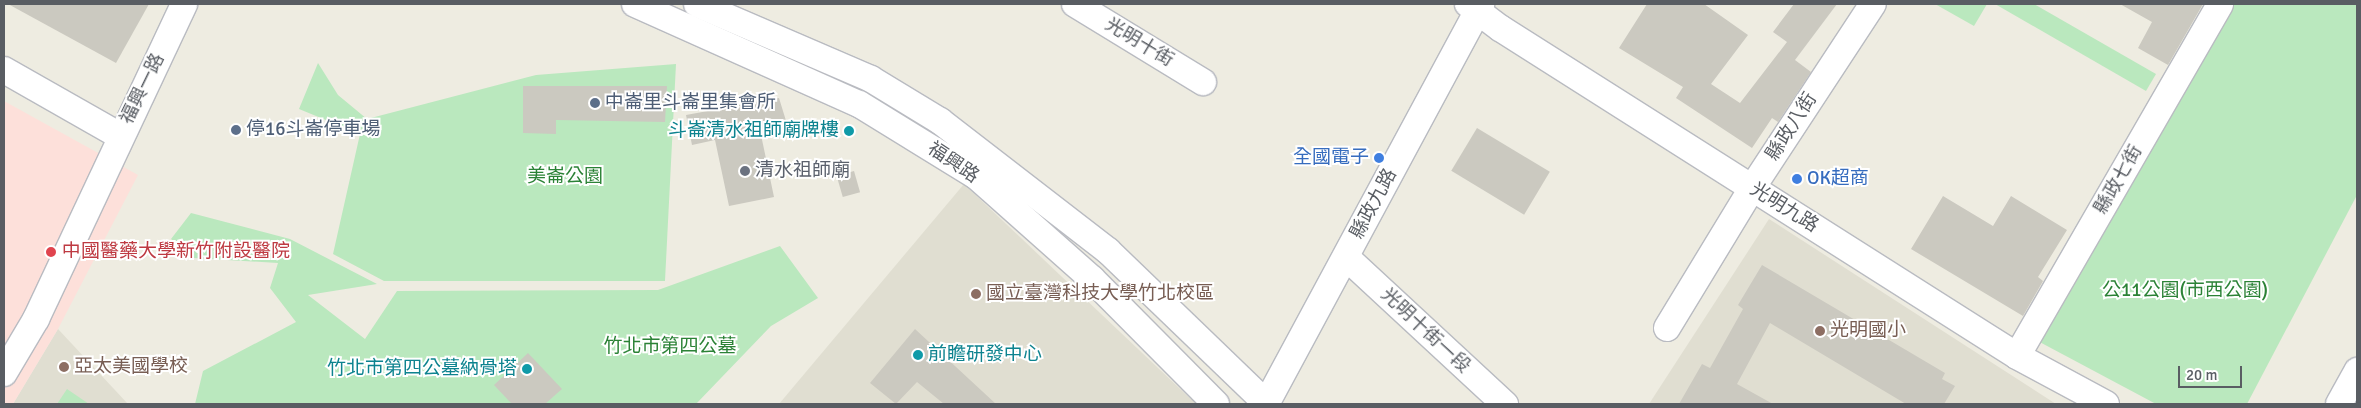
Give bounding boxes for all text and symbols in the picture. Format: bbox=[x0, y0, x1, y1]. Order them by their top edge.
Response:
street label: 光明十街 bbox=[1101, 14, 1177, 72]
street label: 福興一路 bbox=[116, 50, 170, 128]
street label: 縣政八街 bbox=[1762, 89, 1822, 165]
place label: 中崙里斗崙里集會所 bbox=[605, 92, 776, 114]
marker: 中崙里斗崙里集會所 bbox=[589, 97, 601, 109]
place label: 停16斗崙停車場 bbox=[246, 119, 381, 141]
place label: 斗崙清水祖師廟牌樓 bbox=[668, 120, 839, 142]
marker: 停16斗崙停車場 bbox=[230, 124, 242, 136]
marker: 斗崙清水祖師廟牌樓 bbox=[843, 125, 855, 137]
street label: 福興路 bbox=[923, 138, 983, 188]
street label: 縣政七街 bbox=[2090, 141, 2148, 219]
place label: 全國電子 bbox=[1293, 147, 1369, 169]
marker: 全國電子 bbox=[1373, 152, 1385, 164]
place label: 清水祖師廟 bbox=[755, 160, 850, 182]
marker: 清水祖師廟 bbox=[739, 165, 751, 177]
street label: 縣政九路 bbox=[1346, 165, 1402, 243]
park label: 美崙公園 bbox=[527, 166, 603, 188]
place label: OK超商 bbox=[1807, 168, 1869, 190]
marker: OK超商 bbox=[1791, 173, 1803, 185]
street label: 光明九路 bbox=[1746, 178, 1822, 238]
place label: 中國醫藥大學新竹附設醫院 bbox=[62, 241, 290, 263]
marker: 中國醫藥大學新竹附設醫院 bbox=[44, 245, 58, 259]
park label: 公11公園(市西公園) bbox=[2102, 280, 2268, 302]
place label: 國立臺灣科技大學竹北校區 bbox=[986, 283, 1214, 305]
street label: 光明十街一段 bbox=[1376, 284, 1474, 378]
marker: 國立臺灣科技大學竹北校區 bbox=[970, 288, 982, 300]
place label: 光明國小 bbox=[1830, 320, 1906, 342]
marker: 光明國小 bbox=[1814, 325, 1826, 337]
park label: 竹北市第四公墓 bbox=[604, 336, 736, 358]
place label: 前瞻研發中心 bbox=[928, 344, 1042, 366]
marker: 前瞻研發中心 bbox=[912, 349, 924, 361]
place label: 亞太美國學校 bbox=[74, 356, 188, 378]
scale bar bbox=[2181, 356, 2245, 388]
place label: 竹北市第四公墓納骨塔 bbox=[327, 358, 517, 380]
marker: 亞太美國學校 bbox=[58, 361, 70, 373]
marker: 竹北市第四公墓納骨塔 bbox=[521, 363, 533, 375]
text: 20 m bbox=[2186, 366, 2217, 384]

